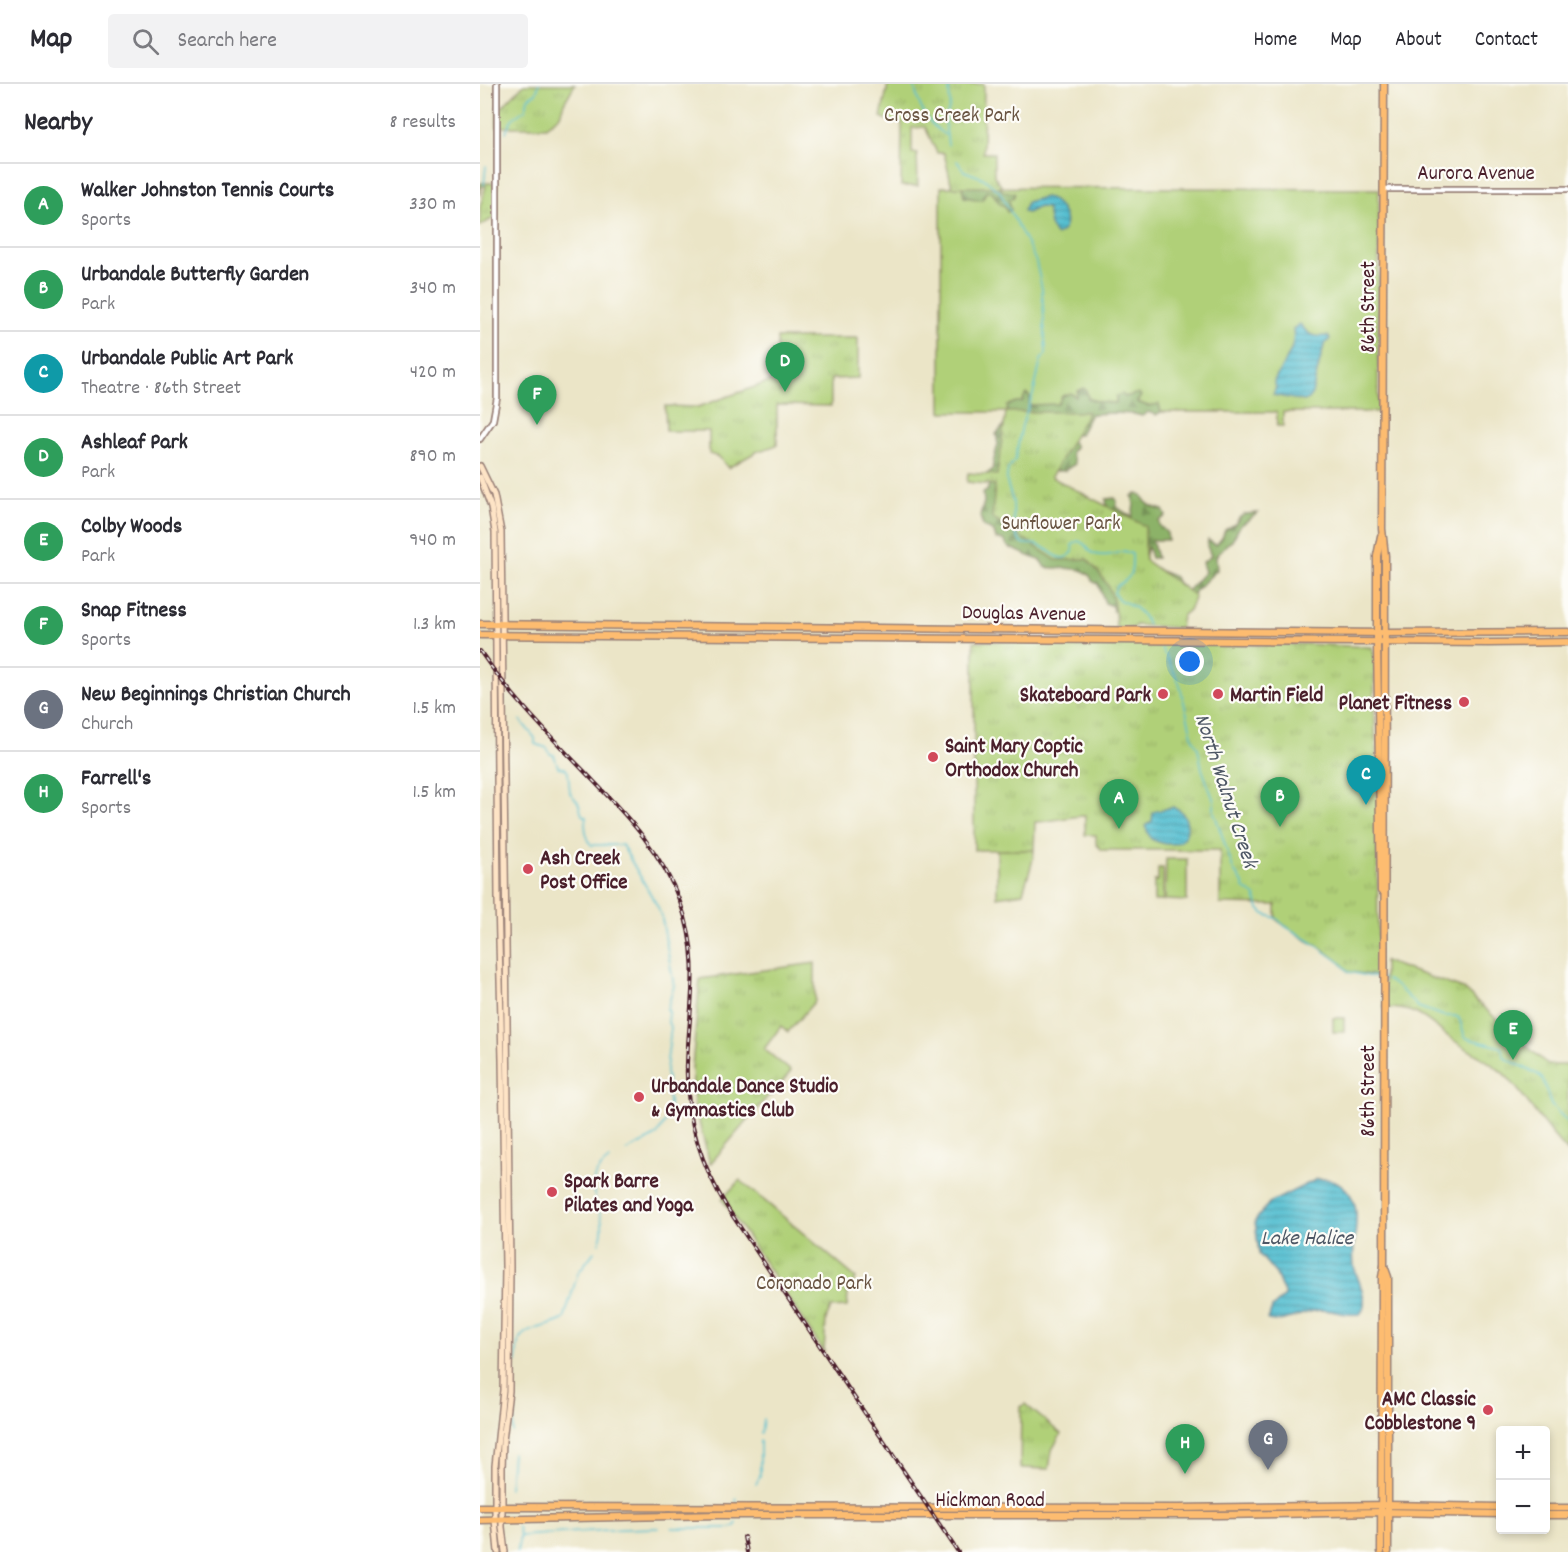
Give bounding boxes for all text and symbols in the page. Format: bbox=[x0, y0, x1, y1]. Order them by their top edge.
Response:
search box bbox=[108, 14, 528, 68]
text: Map bbox=[30, 21, 72, 61]
icon: search bbox=[129, 25, 162, 58]
text: Search here bbox=[177, 26, 277, 57]
text: Home bbox=[1253, 26, 1297, 56]
text: Map bbox=[1330, 26, 1362, 56]
text: About bbox=[1395, 26, 1442, 56]
text: Contact bbox=[1475, 26, 1538, 56]
park label: Cross Creek Park bbox=[884, 102, 1020, 132]
text: Nearby bbox=[24, 105, 92, 142]
text: 8 results bbox=[390, 109, 456, 137]
street label: Aurora Avenue bbox=[1417, 160, 1535, 190]
text: Walker Johnston Tennis Courts bbox=[81, 176, 334, 207]
text: A bbox=[38, 191, 49, 219]
text: 330 m bbox=[409, 191, 456, 219]
text: Sports bbox=[81, 207, 131, 235]
text: Urbandale Butterfly Garden bbox=[81, 260, 309, 291]
street label: 86th Street bbox=[1355, 261, 1385, 353]
text: B bbox=[39, 275, 48, 303]
text: 340 m bbox=[410, 275, 456, 303]
text: Park bbox=[81, 291, 115, 319]
pin: D bbox=[766, 342, 804, 392]
text: Urbandale Public Art Park bbox=[81, 344, 293, 375]
text: C bbox=[39, 359, 48, 387]
text: 420 m bbox=[410, 359, 456, 387]
text: Theatre · 86th Street bbox=[81, 375, 241, 403]
pin: F bbox=[518, 376, 556, 425]
text: Ashleaf Park bbox=[81, 428, 188, 459]
text: D bbox=[38, 443, 49, 471]
text: 890 m bbox=[410, 443, 456, 471]
text: Park bbox=[81, 459, 115, 487]
park label: Sunflower Park bbox=[1002, 510, 1121, 540]
text: Colby Woods bbox=[81, 512, 182, 543]
text: E bbox=[39, 527, 48, 555]
text: 940 m bbox=[409, 527, 456, 555]
text: Park bbox=[81, 543, 115, 571]
text: Snap Fitness bbox=[81, 596, 187, 627]
street label: Douglas Avenue bbox=[962, 599, 1086, 631]
text: F bbox=[39, 611, 48, 639]
text: 1.3 km bbox=[413, 611, 456, 639]
text: Sports bbox=[81, 627, 131, 655]
your location bbox=[1175, 647, 1204, 676]
text: New Beginnings Christian Church bbox=[81, 680, 351, 711]
place label: Skateboard Park bbox=[1020, 682, 1151, 712]
place label: Martin Field bbox=[1230, 682, 1323, 712]
marker: Skateboard Park bbox=[1156, 687, 1170, 701]
marker: Martin Field bbox=[1211, 687, 1225, 701]
place label: Planet Fitness bbox=[1339, 690, 1452, 720]
text: G bbox=[38, 695, 49, 723]
text: 1.5 km bbox=[413, 695, 456, 723]
marker: Planet Fitness bbox=[1457, 695, 1471, 709]
water label: North Walnut Creek bbox=[1185, 710, 1265, 874]
text: Church bbox=[81, 711, 133, 739]
place label: Saint Mary Coptic Orthodox Church bbox=[945, 733, 1083, 787]
marker: Saint Mary Coptic Orthodox Church bbox=[926, 750, 940, 764]
pin: C bbox=[1346, 756, 1386, 805]
text: Farrell's bbox=[81, 764, 151, 795]
pin: B bbox=[1260, 778, 1300, 827]
text: H bbox=[38, 779, 49, 807]
text: 1.5 km bbox=[413, 779, 456, 807]
pin: A bbox=[1100, 780, 1138, 829]
text: Sports bbox=[81, 795, 131, 823]
place label: Ash Creek Post Office bbox=[540, 845, 628, 899]
marker: Ash Creek Post Office bbox=[521, 862, 535, 876]
pin: E bbox=[1494, 1010, 1532, 1060]
street label: 86th Street bbox=[1355, 1045, 1385, 1137]
place label: Urbandale Dance Studio & Gymnastics Club bbox=[651, 1073, 838, 1127]
marker: Urbandale Dance Studio & Gymnastics Club bbox=[632, 1090, 646, 1104]
place label: Spark Barre Pilates and Yoga bbox=[564, 1168, 694, 1222]
marker: Spark Barre Pilates and Yoga bbox=[545, 1185, 559, 1199]
water label: Lake Halice bbox=[1261, 1224, 1355, 1255]
park label: Coronado Park bbox=[756, 1270, 872, 1300]
place label: AMC Classic Cobblestone 9 bbox=[1365, 1386, 1477, 1440]
marker: AMC Classic Cobblestone 9 bbox=[1481, 1403, 1495, 1417]
pin: G bbox=[1248, 1420, 1288, 1470]
pin: H bbox=[1166, 1424, 1204, 1474]
map controls bbox=[1496, 1426, 1550, 1534]
button: + bbox=[1496, 1426, 1550, 1480]
button: − bbox=[1496, 1480, 1550, 1534]
street label: Hickman Road bbox=[935, 1487, 1045, 1517]

